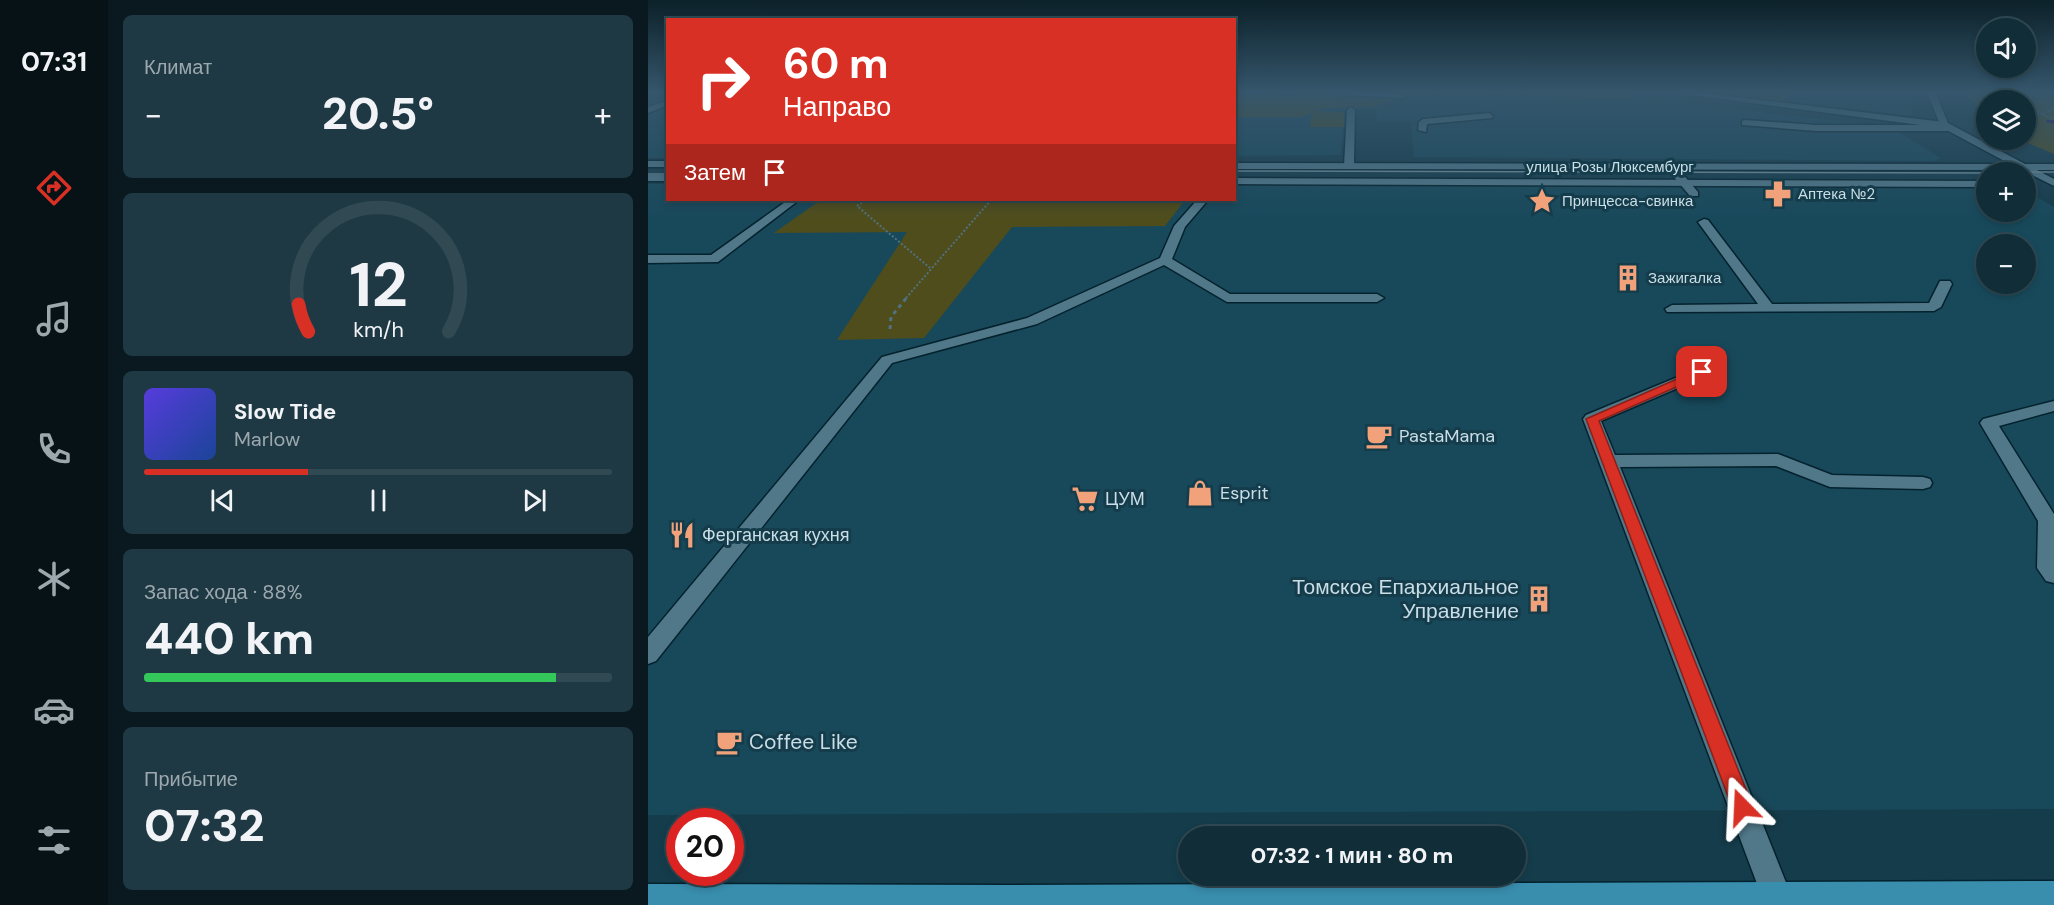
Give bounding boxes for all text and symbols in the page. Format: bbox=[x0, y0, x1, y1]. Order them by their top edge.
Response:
map controls bbox=[1976, 18, 2036, 294]
button: sound bbox=[1976, 18, 2036, 78]
text: 60 m bbox=[783, 36, 889, 91]
icon: right bbox=[684, 42, 762, 120]
text: 07:31 bbox=[21, 44, 87, 79]
text: Климат bbox=[144, 54, 212, 80]
text: 20.5° bbox=[322, 84, 434, 143]
text: Направо bbox=[783, 89, 891, 124]
button: layers bbox=[1976, 90, 2036, 150]
text: − bbox=[144, 93, 162, 136]
text: + bbox=[594, 93, 612, 136]
icon: arrive bbox=[758, 156, 791, 189]
street label: улица Розы Люксембург bbox=[1526, 157, 1694, 177]
text: Затем bbox=[684, 158, 746, 187]
button: + bbox=[1976, 162, 2036, 222]
icon: directions bbox=[33, 167, 75, 209]
pharmacy icon: Аптека №2 bbox=[1763, 179, 1793, 209]
place label: Аптека №2 bbox=[1798, 184, 1875, 204]
place icon: Принцесса-свинка bbox=[1527, 186, 1557, 216]
place label: Принцесса-свинка bbox=[1562, 191, 1694, 211]
button: − bbox=[1976, 234, 2036, 294]
text: 12 bbox=[349, 244, 407, 325]
building icon: Зажигалка bbox=[1613, 263, 1643, 293]
place label: Зажигалка bbox=[1648, 268, 1722, 288]
icon: music bbox=[33, 298, 75, 340]
text: km/h bbox=[353, 316, 403, 344]
pin bbox=[1676, 346, 1727, 397]
icon: arrive bbox=[1685, 355, 1718, 388]
text: Slow Tide bbox=[234, 397, 336, 426]
cafe icon: PastaMama bbox=[1364, 421, 1394, 451]
place label: PastaMama bbox=[1399, 424, 1495, 448]
text: Marlow bbox=[234, 426, 300, 452]
icon: phone bbox=[33, 428, 75, 470]
shop icon: Esprit bbox=[1185, 478, 1215, 508]
place label: Esprit bbox=[1220, 481, 1269, 505]
icon: previous bbox=[206, 484, 239, 517]
icon: pause bbox=[362, 484, 395, 517]
icon: next bbox=[518, 484, 551, 517]
supermarket icon: ЦУМ bbox=[1070, 484, 1100, 514]
place label: ЦУМ bbox=[1105, 487, 1145, 511]
restaurant icon: Ферганская кухня bbox=[667, 520, 697, 550]
place label: Ферганская кухня bbox=[702, 523, 849, 547]
icon: climate bbox=[33, 558, 75, 600]
place label: Томское Епархиальное Управление bbox=[1292, 573, 1519, 625]
text: Запас хода · 88% bbox=[144, 579, 302, 605]
building icon: Томское Епархиальное Управление bbox=[1524, 584, 1554, 614]
text: 440 km bbox=[144, 609, 314, 668]
icon: car bbox=[33, 689, 75, 731]
cafe icon: Coffee Like bbox=[714, 727, 744, 757]
place label: Coffee Like bbox=[749, 728, 858, 756]
text: Прибытие bbox=[144, 766, 238, 792]
position arrow bbox=[1710, 775, 1774, 839]
text: 07:32 bbox=[144, 796, 265, 855]
speed limit sign: 20 bbox=[666, 808, 744, 886]
icon: filters bbox=[33, 819, 75, 861]
text: 07:32 · 1 мин · 80 m bbox=[1251, 841, 1453, 870]

